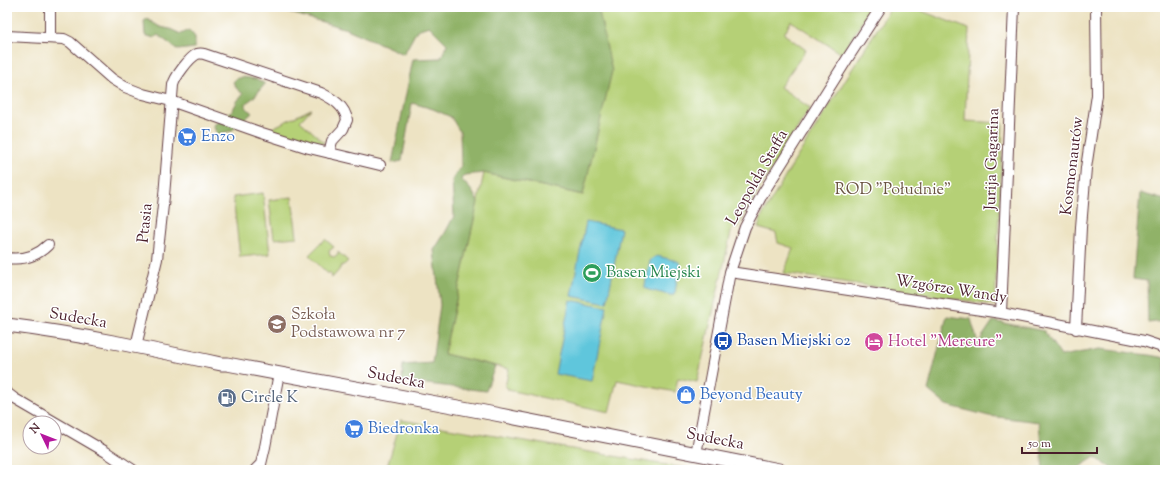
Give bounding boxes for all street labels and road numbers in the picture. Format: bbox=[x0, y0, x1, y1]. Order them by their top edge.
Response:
street label: Jurija Gagarina bbox=[980, 107, 1006, 211]
street label: Kosmonautów bbox=[1056, 115, 1090, 217]
street label: Leopolda Staffa bbox=[721, 125, 795, 230]
street label: Ptasia bbox=[132, 201, 160, 244]
street label: Wzgórze Wandy bbox=[894, 270, 1008, 310]
street label: Sudecka bbox=[47, 303, 109, 335]
street label: Sudecka bbox=[365, 362, 427, 396]
street label: Sudecka bbox=[684, 423, 746, 457]

